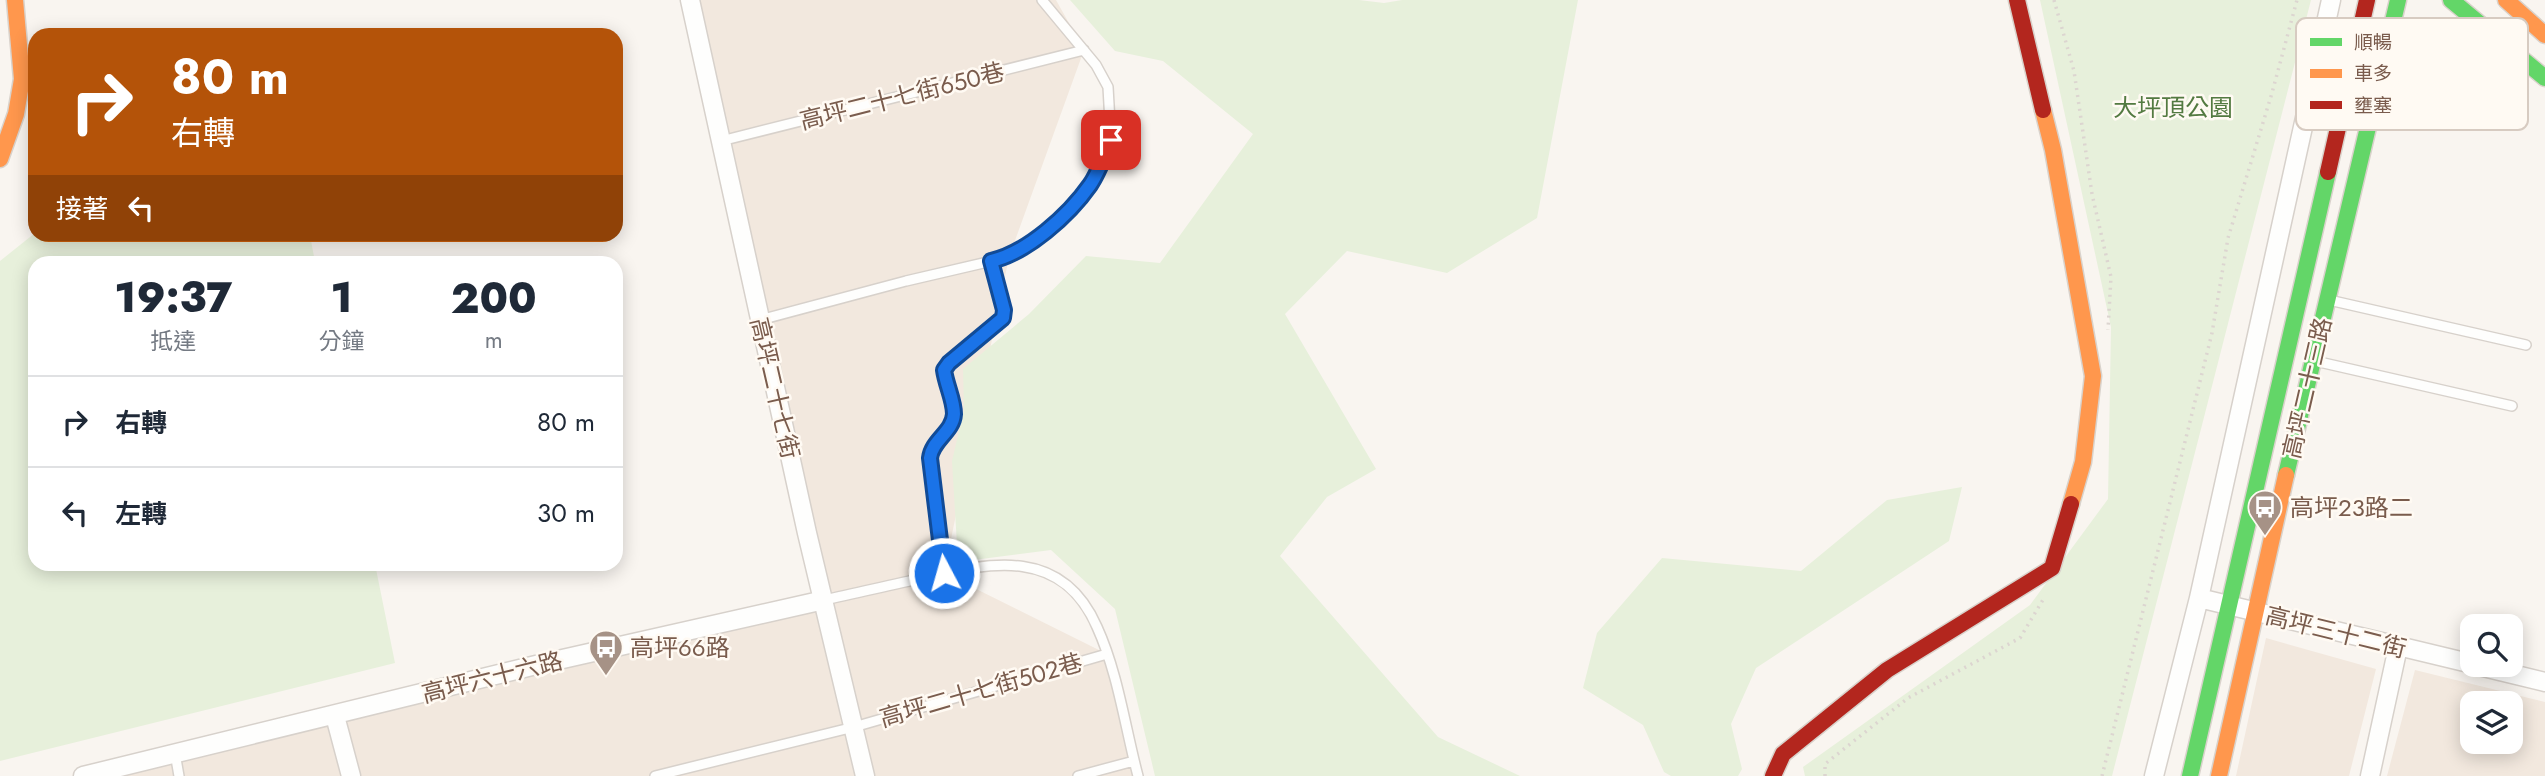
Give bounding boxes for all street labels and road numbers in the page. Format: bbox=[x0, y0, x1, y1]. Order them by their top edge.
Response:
street label: 高坪二十七街650巷 bbox=[796, 54, 1008, 138]
street label: 高坪二十七街 bbox=[742, 314, 808, 462]
street label: 高坪二十三路 bbox=[2274, 314, 2340, 462]
street label: 高坪三十二街 bbox=[2262, 598, 2410, 666]
street label: 高坪六十六路 bbox=[418, 643, 566, 711]
street label: 高坪二十七街502巷 bbox=[875, 644, 1087, 736]

